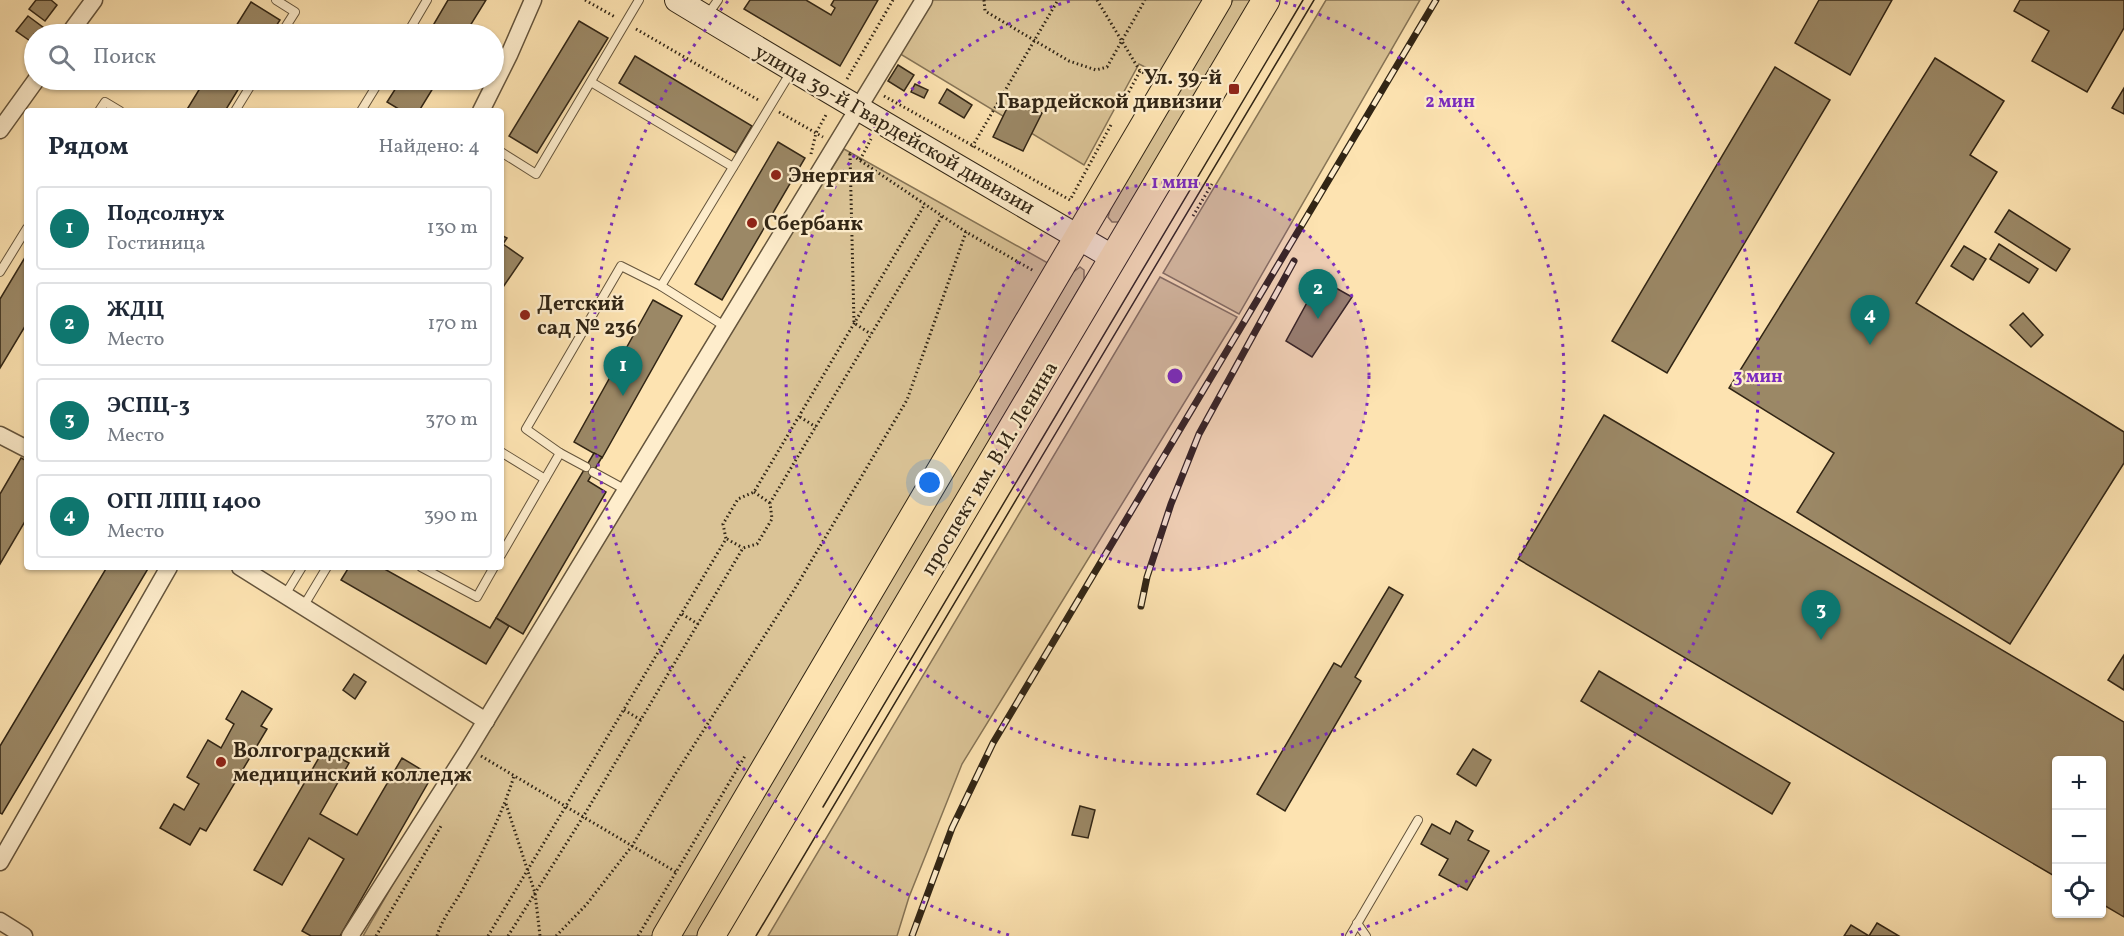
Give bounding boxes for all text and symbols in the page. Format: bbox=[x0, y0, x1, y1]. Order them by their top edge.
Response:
search box bbox=[24, 24, 504, 90]
street label: улица 39-й Гвардейской дивизии bbox=[749, 38, 1040, 223]
icon: search bbox=[45, 41, 78, 74]
text: Поиск bbox=[93, 42, 156, 73]
place label: Ул. 39-й Гвардейской дивизии bbox=[997, 64, 1222, 117]
marker: Ул. 39-й Гвардейской дивизии bbox=[1227, 82, 1241, 96]
text: 2 мин bbox=[1425, 90, 1475, 115]
text: Рядом bbox=[48, 129, 128, 165]
text: Найдено: 4 bbox=[379, 133, 480, 161]
place label: Энергия bbox=[788, 162, 875, 191]
marker: Энергия bbox=[769, 168, 783, 182]
text: 1 мин bbox=[1151, 171, 1199, 196]
text: Подсолнух bbox=[107, 199, 225, 230]
place label: Сбербанк bbox=[764, 210, 863, 239]
text: 1 bbox=[65, 214, 74, 242]
text: 130 m bbox=[427, 214, 478, 242]
marker: Сбербанк bbox=[745, 216, 759, 230]
text: Гостиница bbox=[107, 230, 205, 258]
pin: 2 bbox=[1298, 270, 1338, 319]
place label: Детский сад № 236 bbox=[537, 290, 637, 343]
text: ЖДЦ bbox=[107, 295, 165, 326]
pin: 4 bbox=[1850, 296, 1890, 345]
marker: Детский сад № 236 bbox=[518, 308, 532, 322]
text: 2 bbox=[64, 310, 75, 338]
text: 170 m bbox=[428, 310, 478, 338]
text: Место bbox=[107, 326, 164, 354]
pin: 1 bbox=[604, 346, 642, 396]
street label: проспект им. В.И. Ленина bbox=[915, 356, 1066, 581]
text: 3 мин bbox=[1733, 365, 1783, 390]
centre of rings bbox=[1165, 366, 1185, 386]
text: ЭСПЦ-3 bbox=[107, 391, 190, 422]
text: 3 bbox=[64, 406, 75, 434]
text: 370 m bbox=[425, 406, 478, 434]
text: Место bbox=[107, 422, 164, 450]
your location bbox=[915, 468, 944, 497]
text: ОГП ЛПЦ 1400 bbox=[107, 487, 261, 518]
text: 4 bbox=[63, 502, 76, 530]
text: 390 m bbox=[424, 502, 478, 530]
text: Место bbox=[107, 518, 164, 546]
pin: 3 bbox=[1802, 590, 1840, 640]
place label: Волгоградский медицинский колледж bbox=[233, 737, 472, 790]
marker: Волгоградский медицинский колледж bbox=[214, 755, 228, 769]
map controls bbox=[2052, 756, 2106, 918]
button: + bbox=[2052, 756, 2106, 810]
button: − bbox=[2052, 810, 2106, 864]
button: locate bbox=[2052, 864, 2106, 918]

